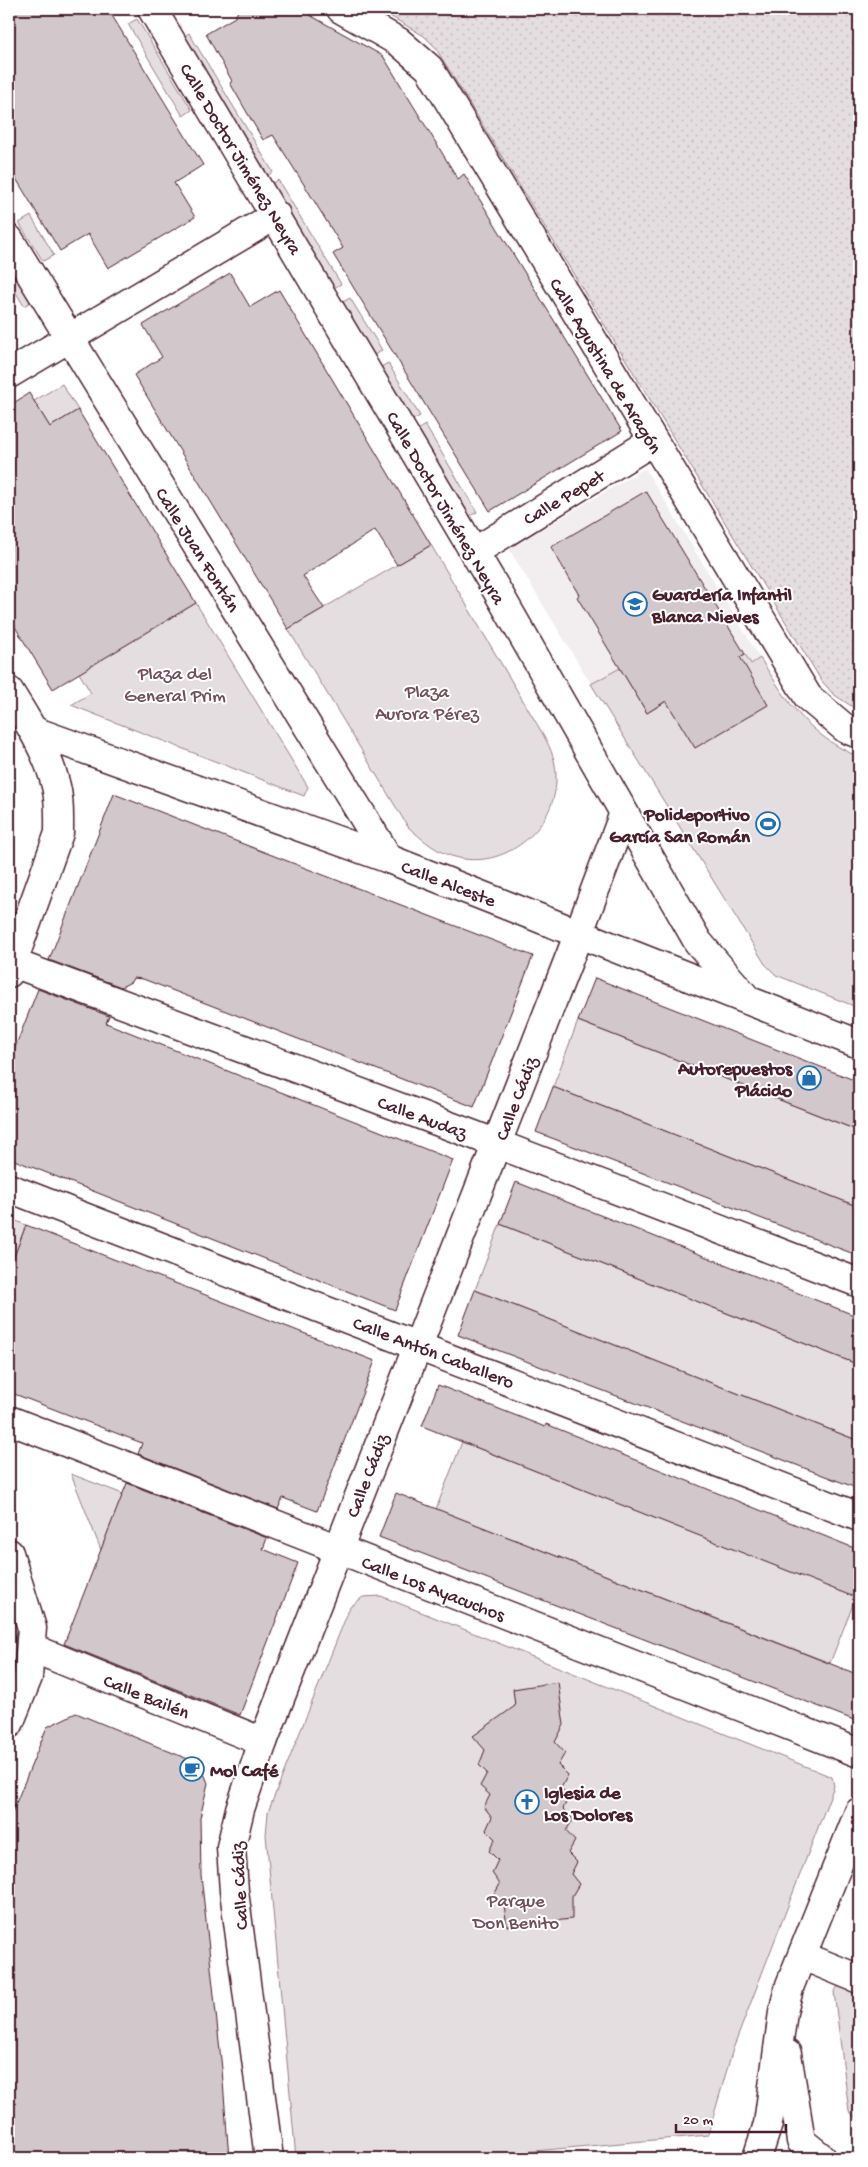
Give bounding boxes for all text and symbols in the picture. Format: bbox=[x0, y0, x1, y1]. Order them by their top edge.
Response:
street label: Calle Doctor Jiménez Neyra bbox=[173, 60, 306, 261]
street label: Calle Agustina de Aragón bbox=[542, 275, 666, 459]
street label: Calle Doctor Jiménez Neyra bbox=[379, 408, 509, 611]
street label: Calle Pepet bbox=[520, 465, 612, 532]
street label: Calle Juan Fontán bbox=[149, 484, 244, 617]
place label: Guardería Infantil Blanca Nieves bbox=[651, 585, 792, 630]
school or university icon: Guardería Infantil Blanca Nieves bbox=[622, 591, 648, 617]
park label: Plaza del General Prim bbox=[124, 664, 226, 709]
park label: Plaza Aurora Pérez bbox=[375, 682, 479, 727]
place label: Polideportivo García San Román bbox=[609, 805, 751, 850]
sports icon: Polideportivo García San Román bbox=[755, 811, 781, 837]
street label: Calle Alceste bbox=[397, 857, 499, 914]
street label: Calle Cádiz bbox=[492, 1053, 545, 1144]
place label: Autorepuestos Plácido bbox=[677, 1059, 793, 1104]
shop icon: Autorepuestos Plácido bbox=[796, 1065, 822, 1091]
street label: Calle Audaz bbox=[374, 1092, 470, 1146]
street label: Calle Antón Caballero bbox=[349, 1313, 517, 1396]
street label: Calle Cádiz bbox=[343, 1430, 396, 1521]
street label: Calle Los Ayacuchos bbox=[358, 1552, 509, 1629]
street label: Calle Bailén bbox=[99, 1671, 192, 1726]
cafe icon: Mol Café bbox=[179, 1756, 205, 1782]
place label: Mol Café bbox=[210, 1761, 279, 1784]
place label: Iglesia de Los Dolores bbox=[544, 1783, 633, 1828]
church icon: Iglesia de Los Dolores bbox=[514, 1789, 540, 1815]
street label: Calle Cádiz bbox=[228, 1841, 255, 1930]
park label: Parque Don Benito bbox=[471, 1891, 559, 1936]
scale bar bbox=[676, 2102, 786, 2134]
text: 20 m bbox=[683, 2112, 713, 2130]

